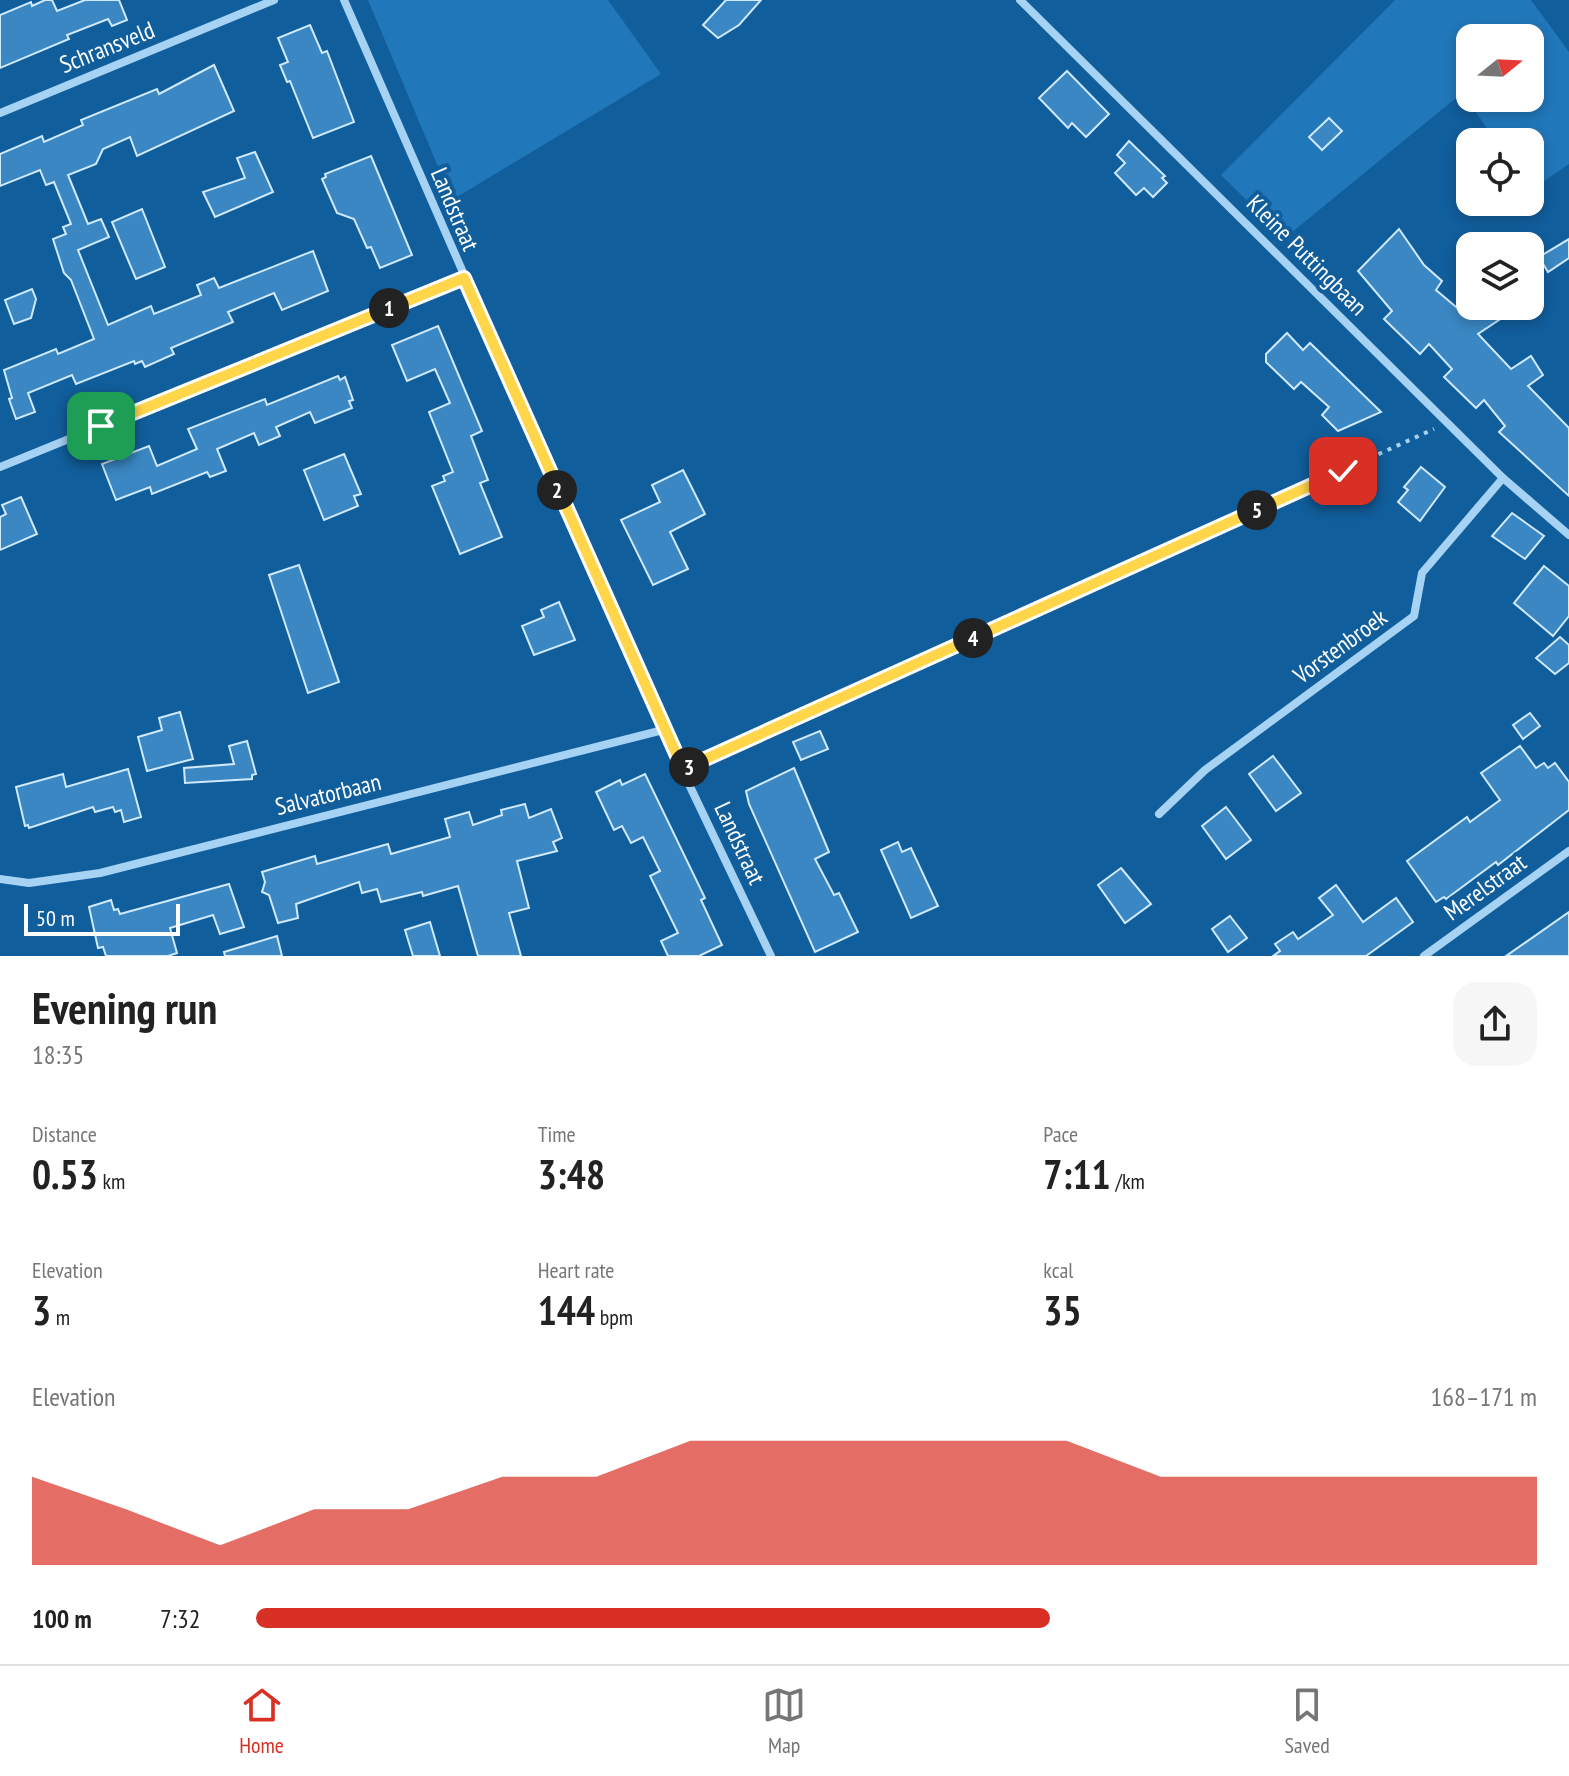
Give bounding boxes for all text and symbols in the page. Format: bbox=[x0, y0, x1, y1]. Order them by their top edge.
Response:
street label: Schransveld bbox=[55, 14, 159, 80]
north arrow bbox=[1456, 24, 1544, 112]
map controls bbox=[1456, 24, 1544, 320]
button: locate bbox=[1456, 128, 1544, 216]
street label: Landstraat bbox=[424, 163, 486, 256]
street label: Kleine Puttingbaan bbox=[1240, 188, 1374, 322]
button: layers bbox=[1456, 232, 1544, 320]
pin: 1 bbox=[369, 288, 409, 328]
text: 1 bbox=[384, 294, 394, 322]
pin bbox=[67, 392, 135, 460]
icon: arrive bbox=[79, 404, 123, 448]
pin bbox=[1309, 437, 1377, 505]
icon: check bbox=[1321, 449, 1365, 493]
pin: 2 bbox=[537, 470, 577, 510]
text: 2 bbox=[552, 476, 562, 504]
pin: 5 bbox=[1237, 490, 1277, 530]
text: 5 bbox=[1252, 496, 1262, 524]
street label: Vorstenbroek bbox=[1286, 601, 1394, 691]
pin: 4 bbox=[953, 618, 993, 658]
text: 4 bbox=[968, 624, 978, 652]
pin: 3 bbox=[669, 747, 709, 787]
text: 3 bbox=[684, 753, 694, 781]
street label: Salvatorbaan bbox=[272, 766, 384, 822]
street label: Landstraat bbox=[708, 797, 773, 889]
street label: Merelstraat bbox=[1438, 846, 1533, 927]
scale bar bbox=[24, 900, 180, 936]
text: 50 m bbox=[36, 904, 75, 932]
text: Evening run bbox=[32, 979, 217, 1036]
button: share bbox=[1453, 982, 1537, 1066]
text: 18:35 bbox=[32, 1038, 84, 1071]
text: Distance bbox=[32, 1120, 97, 1148]
text: Time bbox=[538, 1120, 576, 1148]
text: Pace bbox=[1043, 1120, 1078, 1148]
text: 0.53 bbox=[32, 1148, 98, 1200]
text: 3:48 bbox=[538, 1148, 605, 1200]
text: 7:11 bbox=[1043, 1148, 1111, 1200]
text: km bbox=[98, 1167, 125, 1195]
text: /km bbox=[1111, 1167, 1145, 1195]
text: Elevation bbox=[32, 1256, 103, 1284]
text: Heart rate bbox=[538, 1256, 614, 1284]
text: kcal bbox=[1043, 1256, 1073, 1284]
text: 3 bbox=[32, 1284, 51, 1336]
text: 144 bbox=[538, 1284, 595, 1336]
text: 35 bbox=[1043, 1284, 1082, 1336]
text: m bbox=[51, 1303, 70, 1331]
text: bpm bbox=[595, 1303, 633, 1331]
text: Elevation bbox=[32, 1380, 115, 1413]
text: 168–171 m bbox=[1431, 1380, 1537, 1413]
text: 100 m bbox=[32, 1602, 92, 1635]
text: 7:32 bbox=[160, 1602, 200, 1635]
tab: Home bbox=[239, 1683, 284, 1759]
tab: Map bbox=[762, 1683, 806, 1759]
tab: Saved bbox=[1284, 1683, 1330, 1759]

